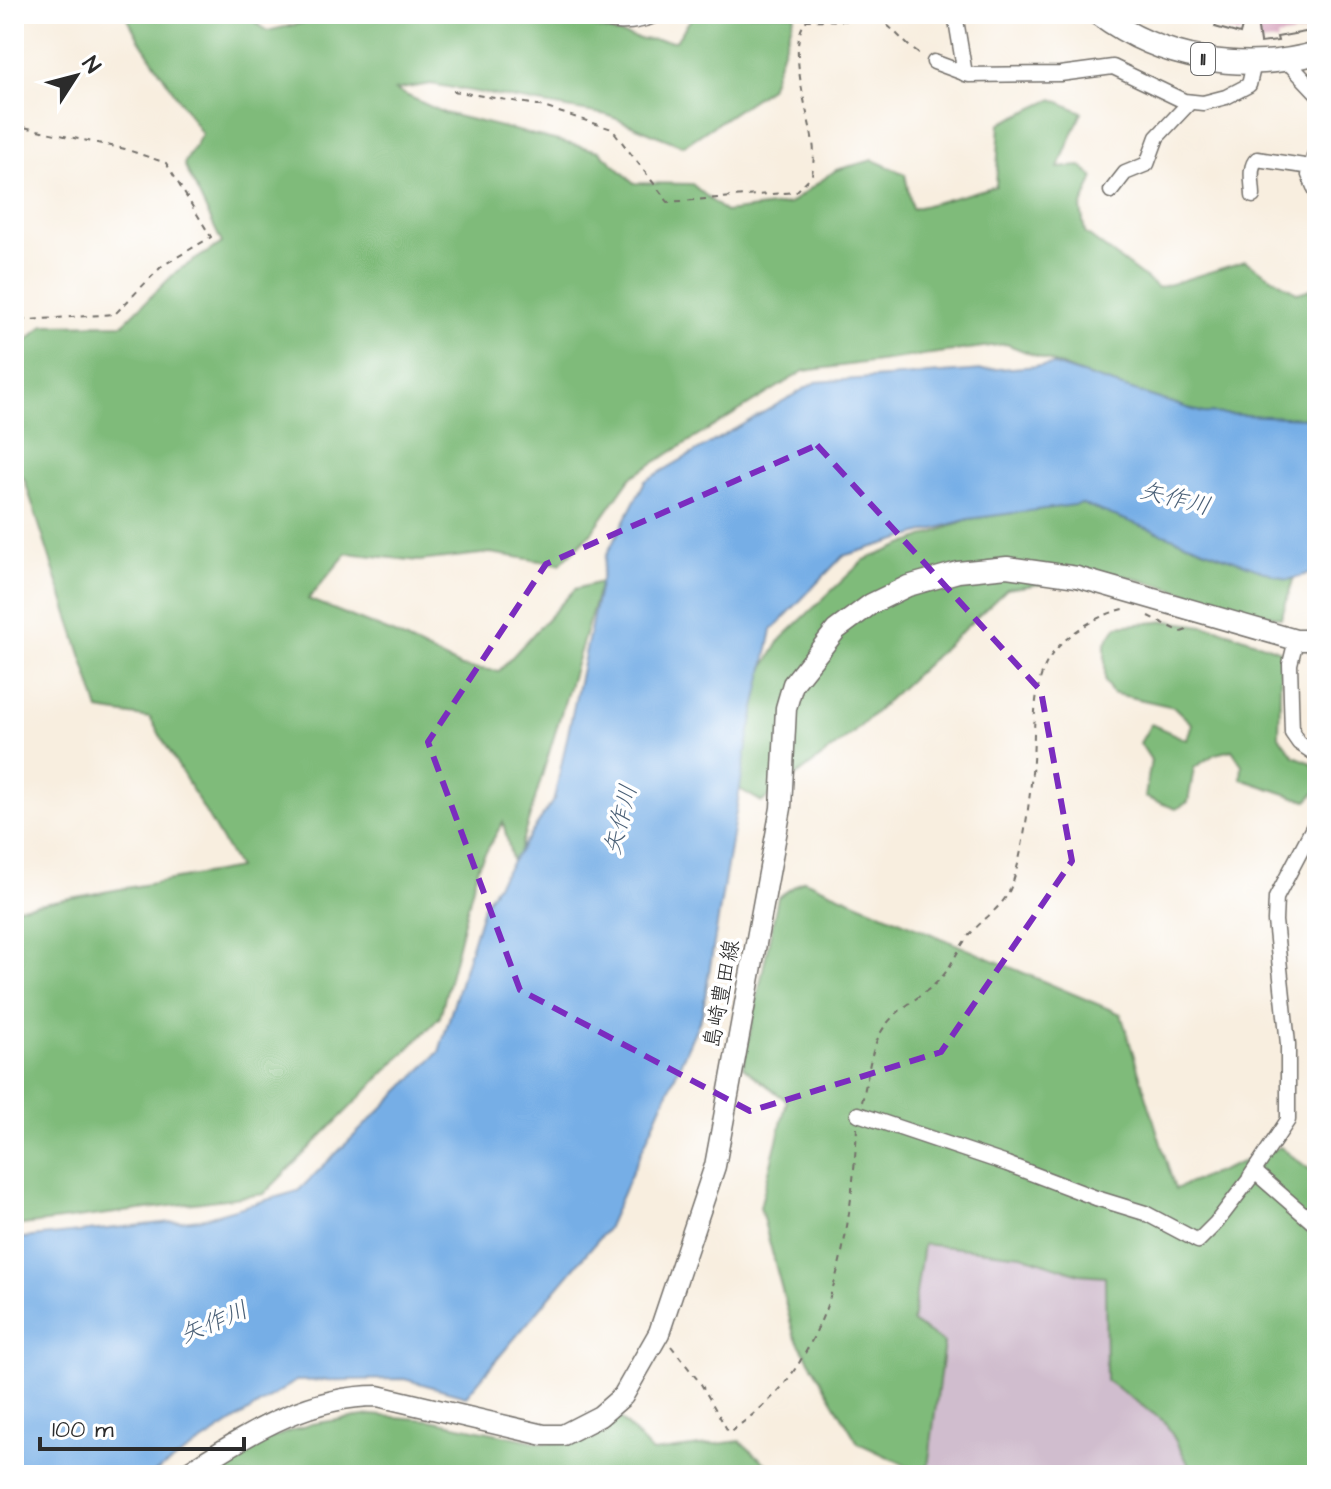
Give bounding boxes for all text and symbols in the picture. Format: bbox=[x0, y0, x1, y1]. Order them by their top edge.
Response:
north arrow bbox=[36, 36, 116, 116]
road number: 11 bbox=[1191, 43, 1215, 75]
text: N bbox=[74, 50, 108, 80]
water label: 矢作川 bbox=[1136, 474, 1214, 524]
water label: 矢作川 bbox=[596, 781, 646, 859]
street label: 島崎豊田線 bbox=[696, 937, 748, 1051]
water label: 矢作川 bbox=[174, 1293, 254, 1353]
scale bar bbox=[40, 1401, 244, 1451]
text: 100 m bbox=[52, 1413, 114, 1447]

